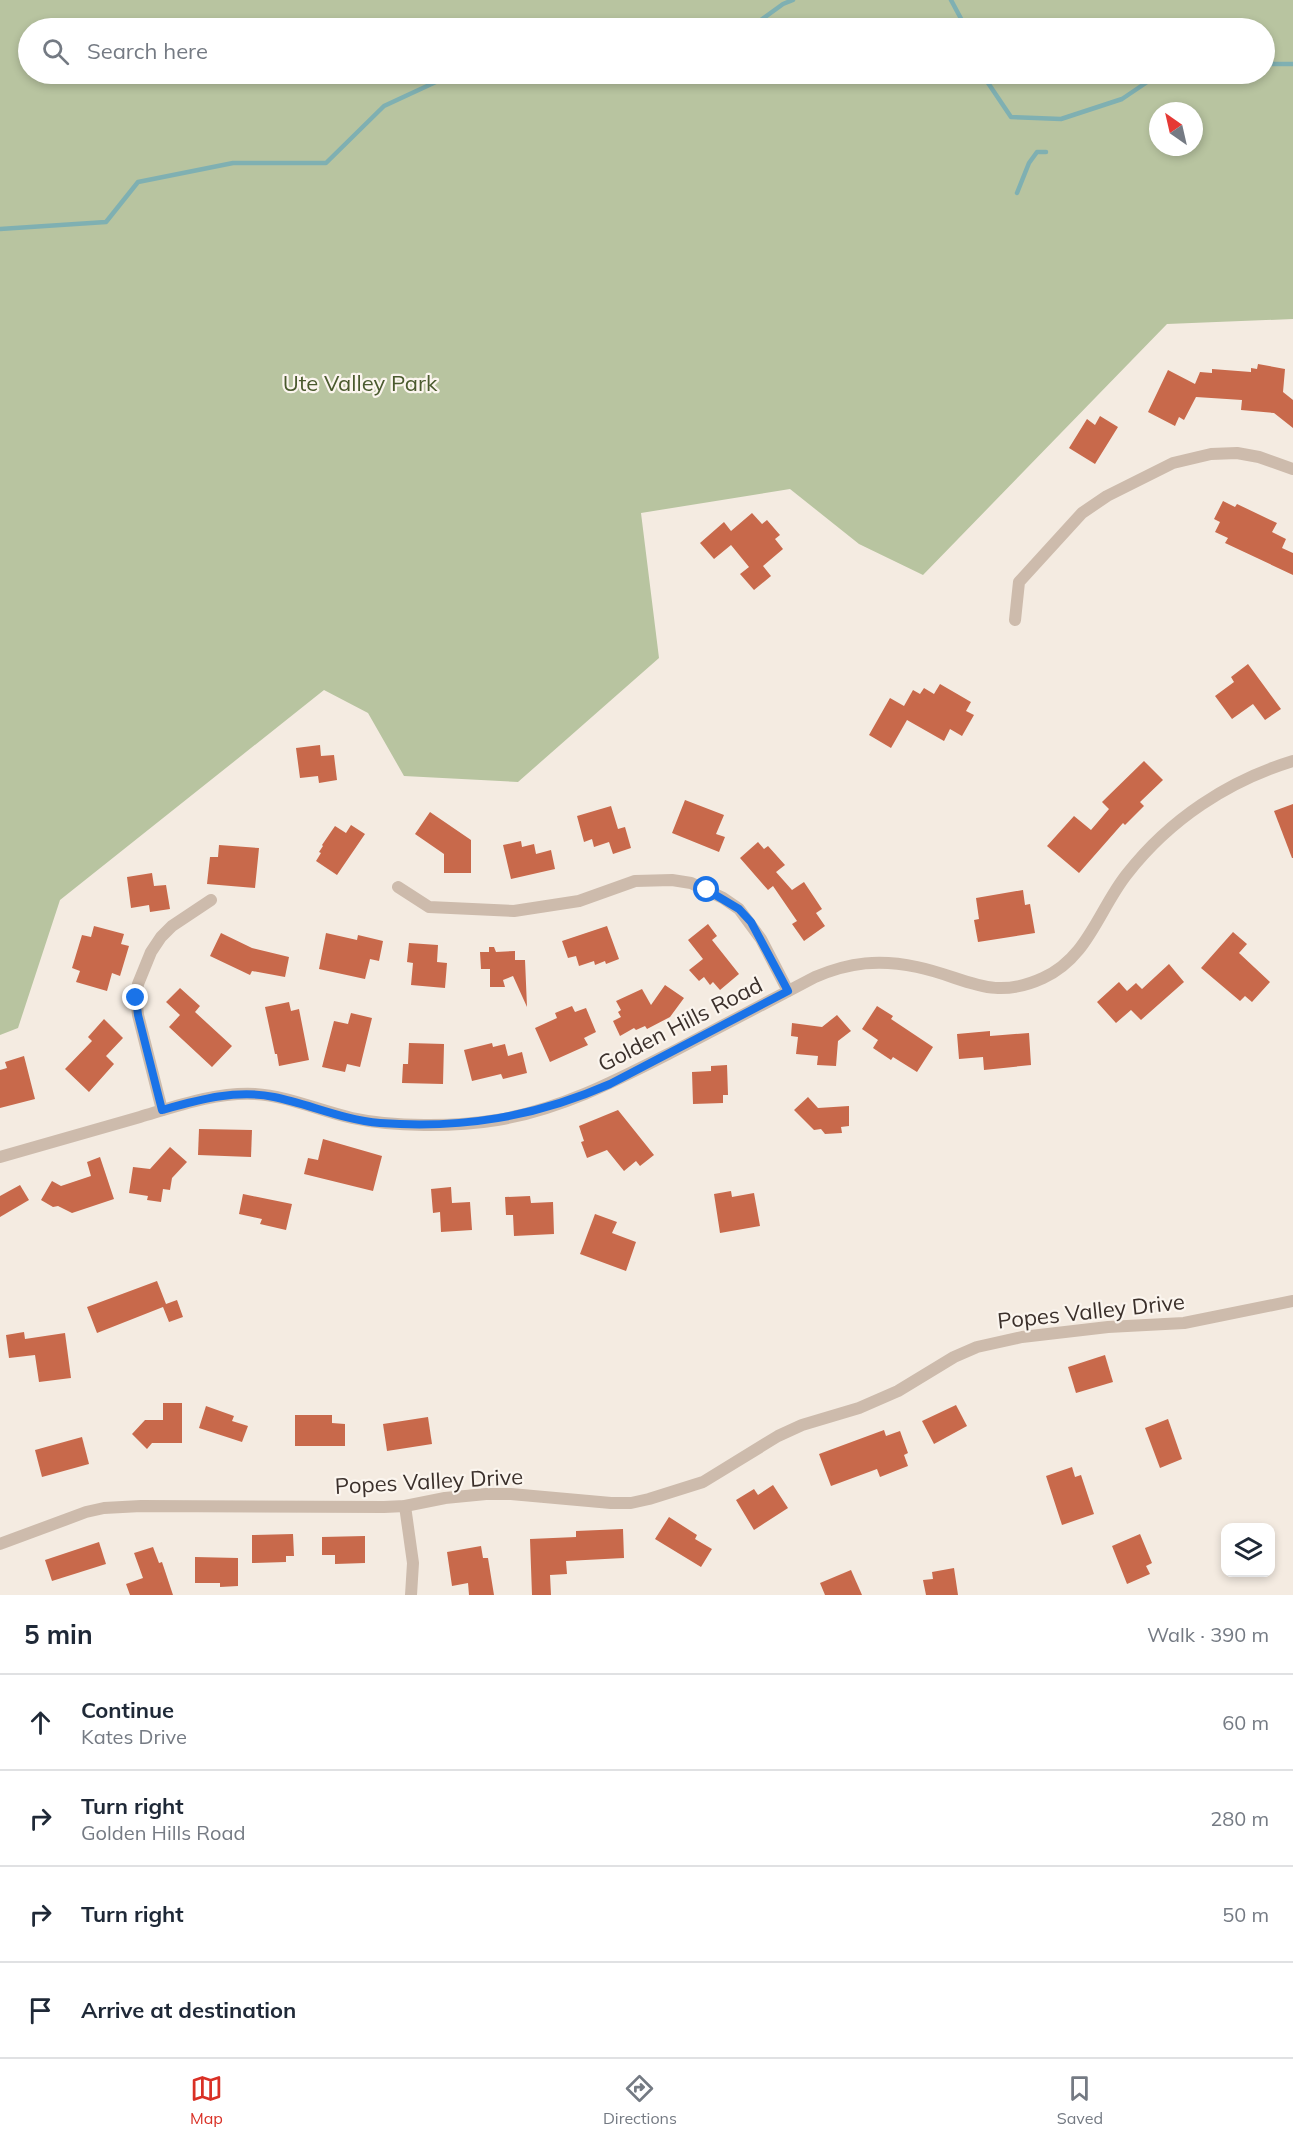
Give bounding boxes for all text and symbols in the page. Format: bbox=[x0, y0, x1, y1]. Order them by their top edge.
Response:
search box bbox=[18, 18, 1275, 84]
icon: search bbox=[39, 35, 72, 68]
text: Search here bbox=[87, 37, 208, 65]
north arrow bbox=[1149, 102, 1203, 156]
park label: Ute Valley Park bbox=[283, 369, 438, 397]
route start bbox=[693, 876, 719, 902]
street label: Golden Hills Road bbox=[593, 970, 767, 1078]
route end bbox=[122, 984, 148, 1010]
street label: Popes Valley Drive bbox=[996, 1287, 1186, 1335]
street label: Popes Valley Drive bbox=[334, 1462, 524, 1500]
map controls bbox=[1221, 1523, 1275, 1577]
button: layers bbox=[1221, 1523, 1275, 1577]
text: 5 min bbox=[24, 1618, 93, 1651]
text: Walk · 390 m bbox=[1147, 1622, 1269, 1647]
text: Continue bbox=[81, 1696, 174, 1724]
icon: ahead bbox=[24, 1706, 57, 1739]
text: 60 m bbox=[1222, 1710, 1269, 1735]
text: Kates Drive bbox=[81, 1724, 187, 1749]
text: Turn right bbox=[81, 1792, 184, 1820]
icon: right bbox=[24, 1802, 57, 1835]
text: 280 m bbox=[1210, 1806, 1269, 1831]
text: Golden Hills Road bbox=[81, 1820, 245, 1845]
icon: right bbox=[24, 1898, 57, 1931]
text: Turn right bbox=[81, 1900, 184, 1928]
text: 50 m bbox=[1222, 1902, 1269, 1927]
icon: arrive bbox=[24, 1994, 57, 2027]
text: Arrive at destination bbox=[81, 1996, 296, 2024]
tab: Map bbox=[190, 2072, 223, 2128]
tab: Directions bbox=[603, 2072, 677, 2128]
tab: Saved bbox=[1057, 2072, 1103, 2128]

